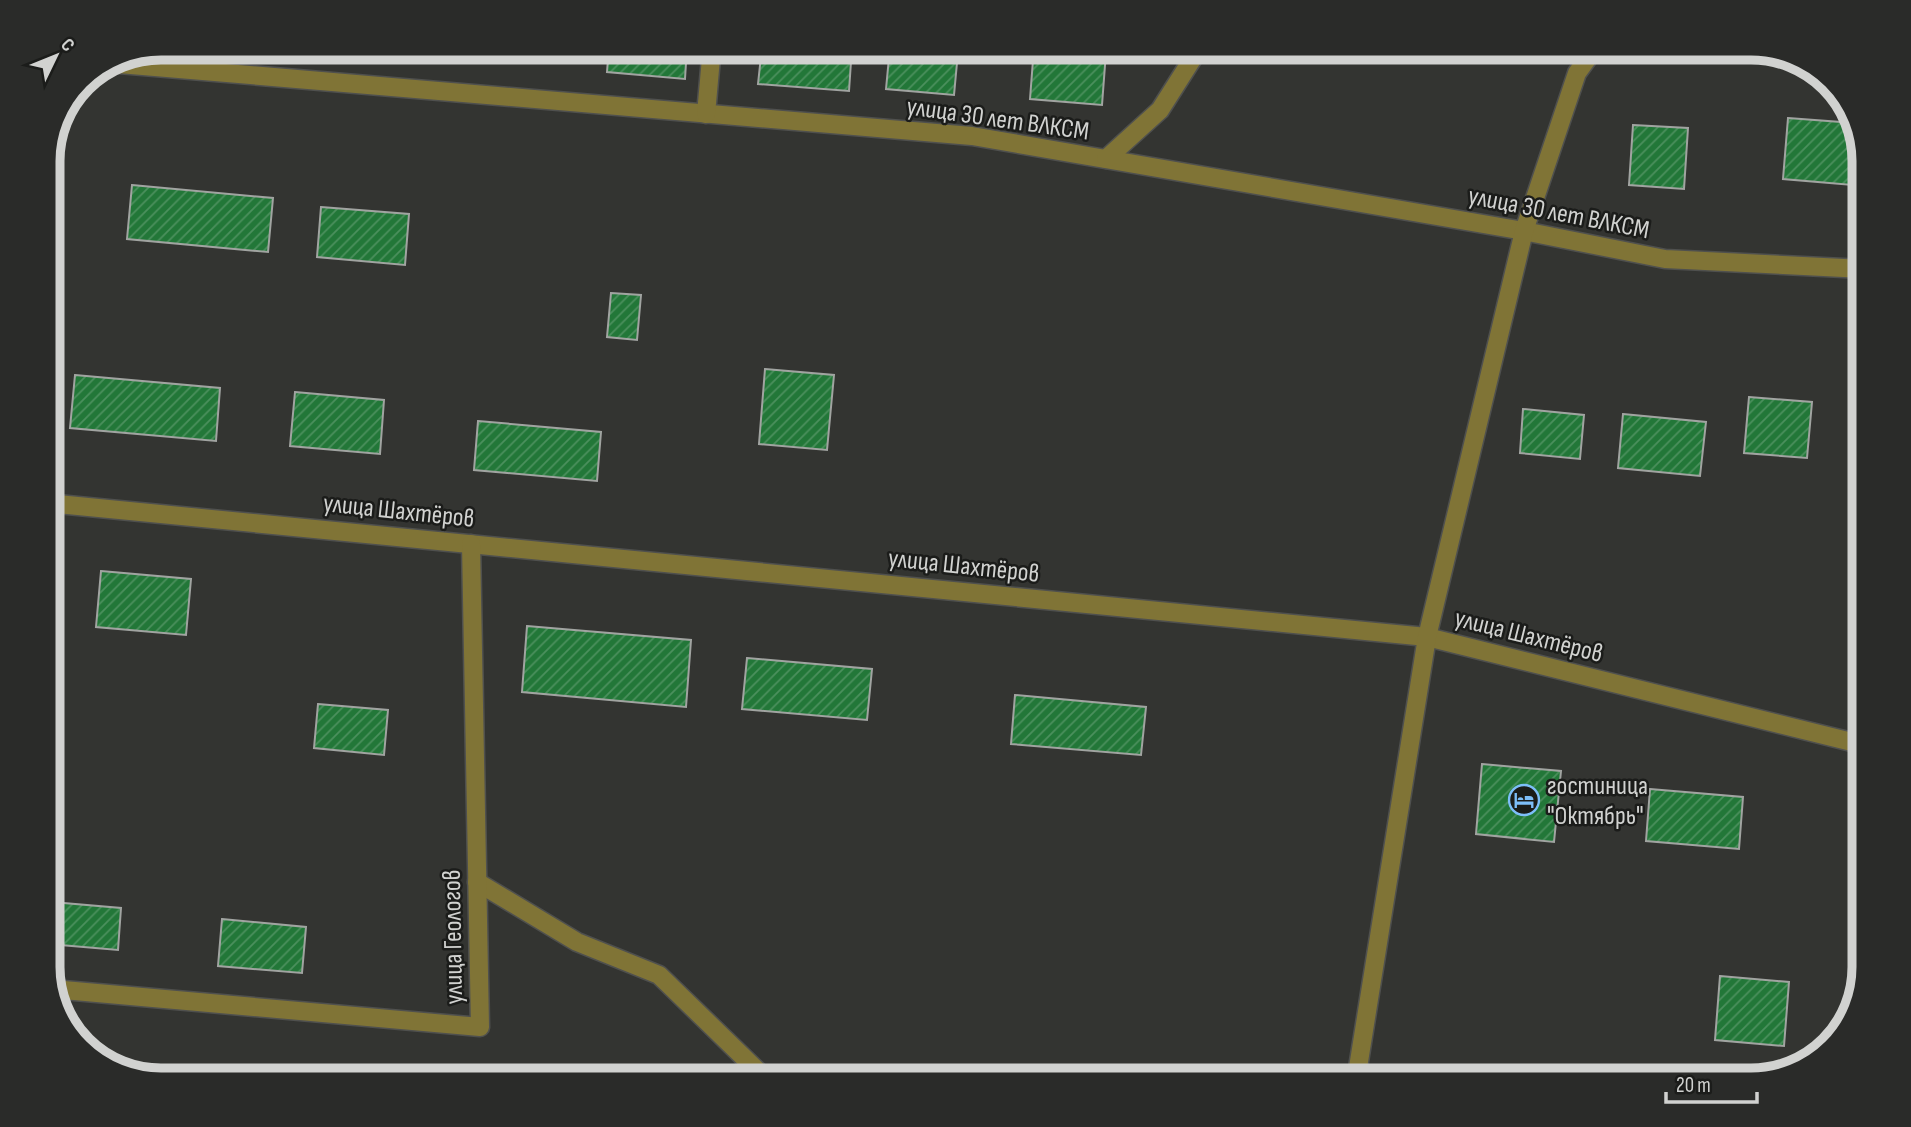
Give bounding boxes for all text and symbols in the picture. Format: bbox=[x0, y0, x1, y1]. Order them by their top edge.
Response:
north arrow bbox=[21, 21, 91, 91]
text: С bbox=[56, 34, 79, 57]
street label: улица 30 лет ВЛКСМ bbox=[905, 91, 1091, 148]
street label: улица 30 лет ВЛКСМ bbox=[1466, 181, 1652, 246]
street label: улица Шахтёров bbox=[322, 488, 476, 535]
street label: улица Шахтёров bbox=[887, 543, 1041, 590]
street label: улица Шахтёров bbox=[1451, 603, 1606, 670]
place label: гостиница "Октябрь" bbox=[1547, 771, 1648, 832]
hotel icon: гостиница "Октябрь" bbox=[1507, 783, 1541, 817]
street label: улица Геологов bbox=[437, 869, 470, 1005]
scale bar bbox=[1666, 1060, 1757, 1104]
text: 20 m bbox=[1676, 1073, 1711, 1098]

